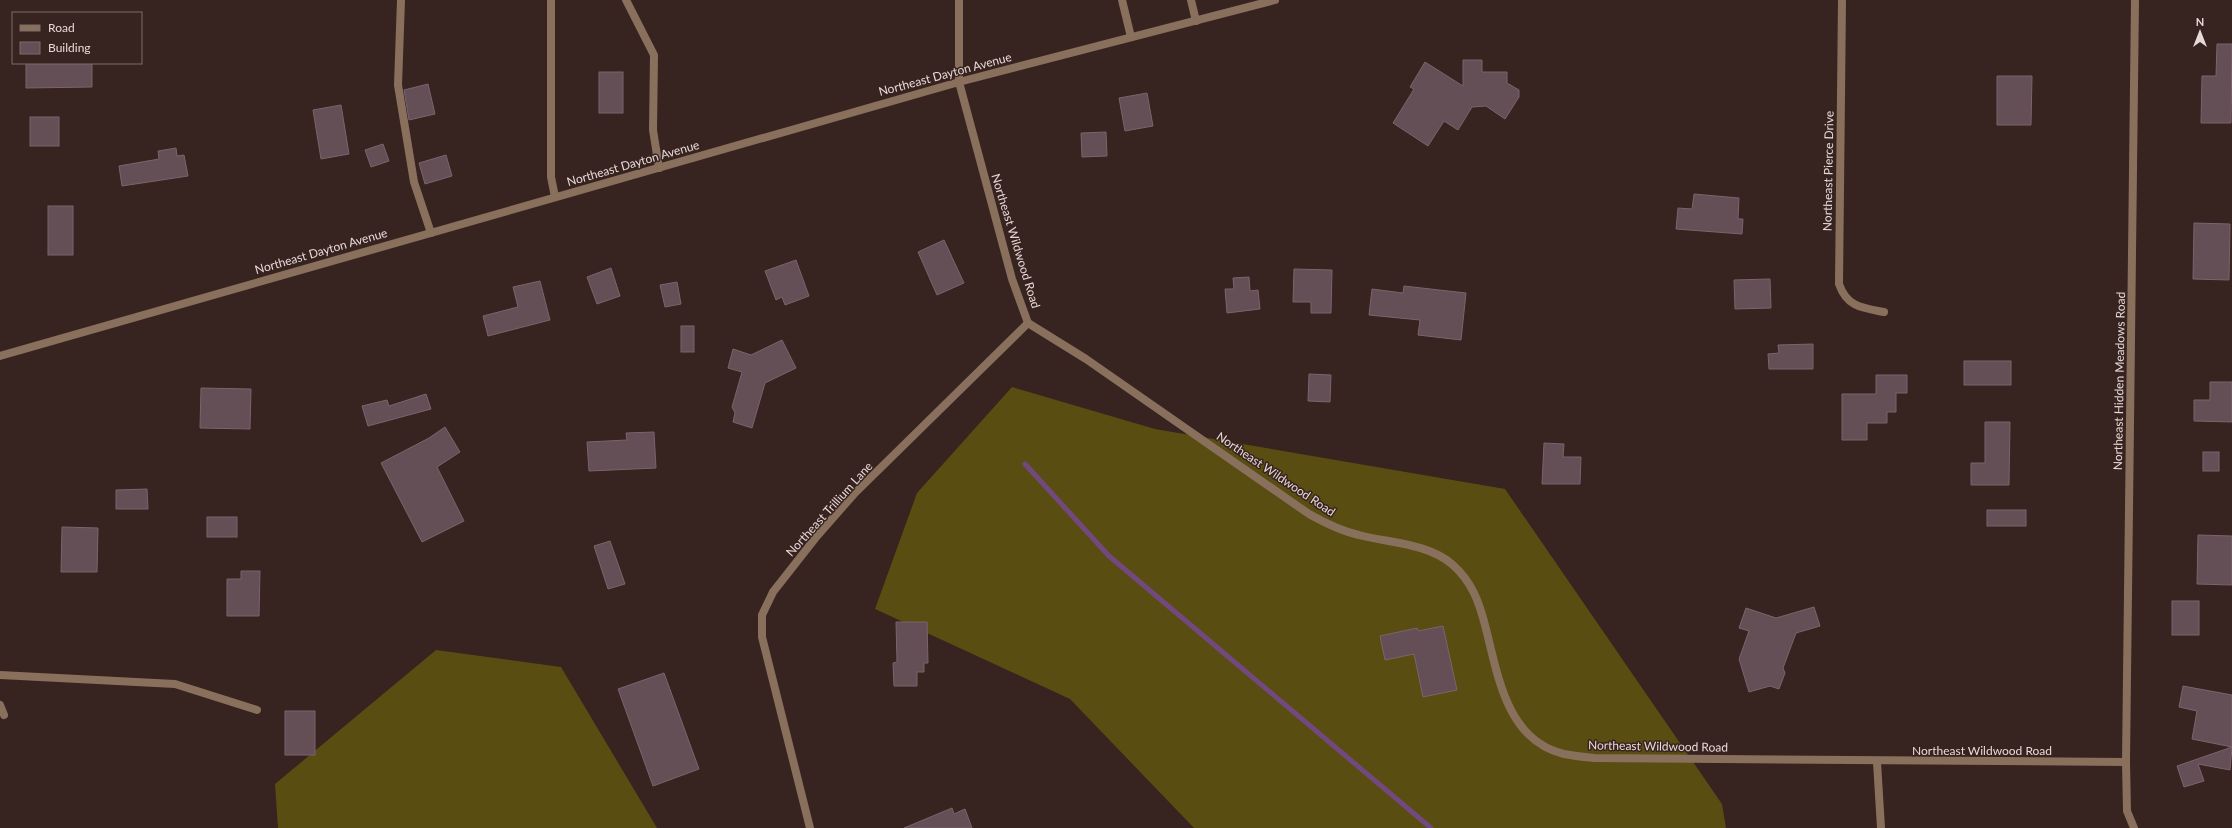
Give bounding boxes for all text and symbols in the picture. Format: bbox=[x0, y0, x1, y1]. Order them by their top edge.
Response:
legend bbox=[12, 12, 142, 64]
north arrow bbox=[2180, 12, 2220, 52]
text: N bbox=[2196, 15, 2204, 28]
text: Road bbox=[48, 20, 75, 35]
text: Building bbox=[48, 40, 91, 55]
street label: Northeast Dayton Avenue bbox=[877, 49, 1013, 99]
street label: Northeast Pierce Drive bbox=[1819, 111, 1837, 231]
street label: Northeast Dayton Avenue bbox=[565, 137, 701, 189]
street label: Northeast Wildwood Road bbox=[988, 172, 1044, 310]
street label: Northeast Dayton Avenue bbox=[253, 225, 389, 277]
street label: Northeast Hidden Meadows Road bbox=[2110, 292, 2128, 470]
street label: Northeast Wildwood Road bbox=[1214, 429, 1338, 519]
street label: Northeast Trillium Lane bbox=[783, 459, 875, 559]
street label: Northeast Wildwood Road bbox=[1588, 737, 1728, 755]
street label: Northeast Wildwood Road bbox=[1912, 743, 2052, 758]

